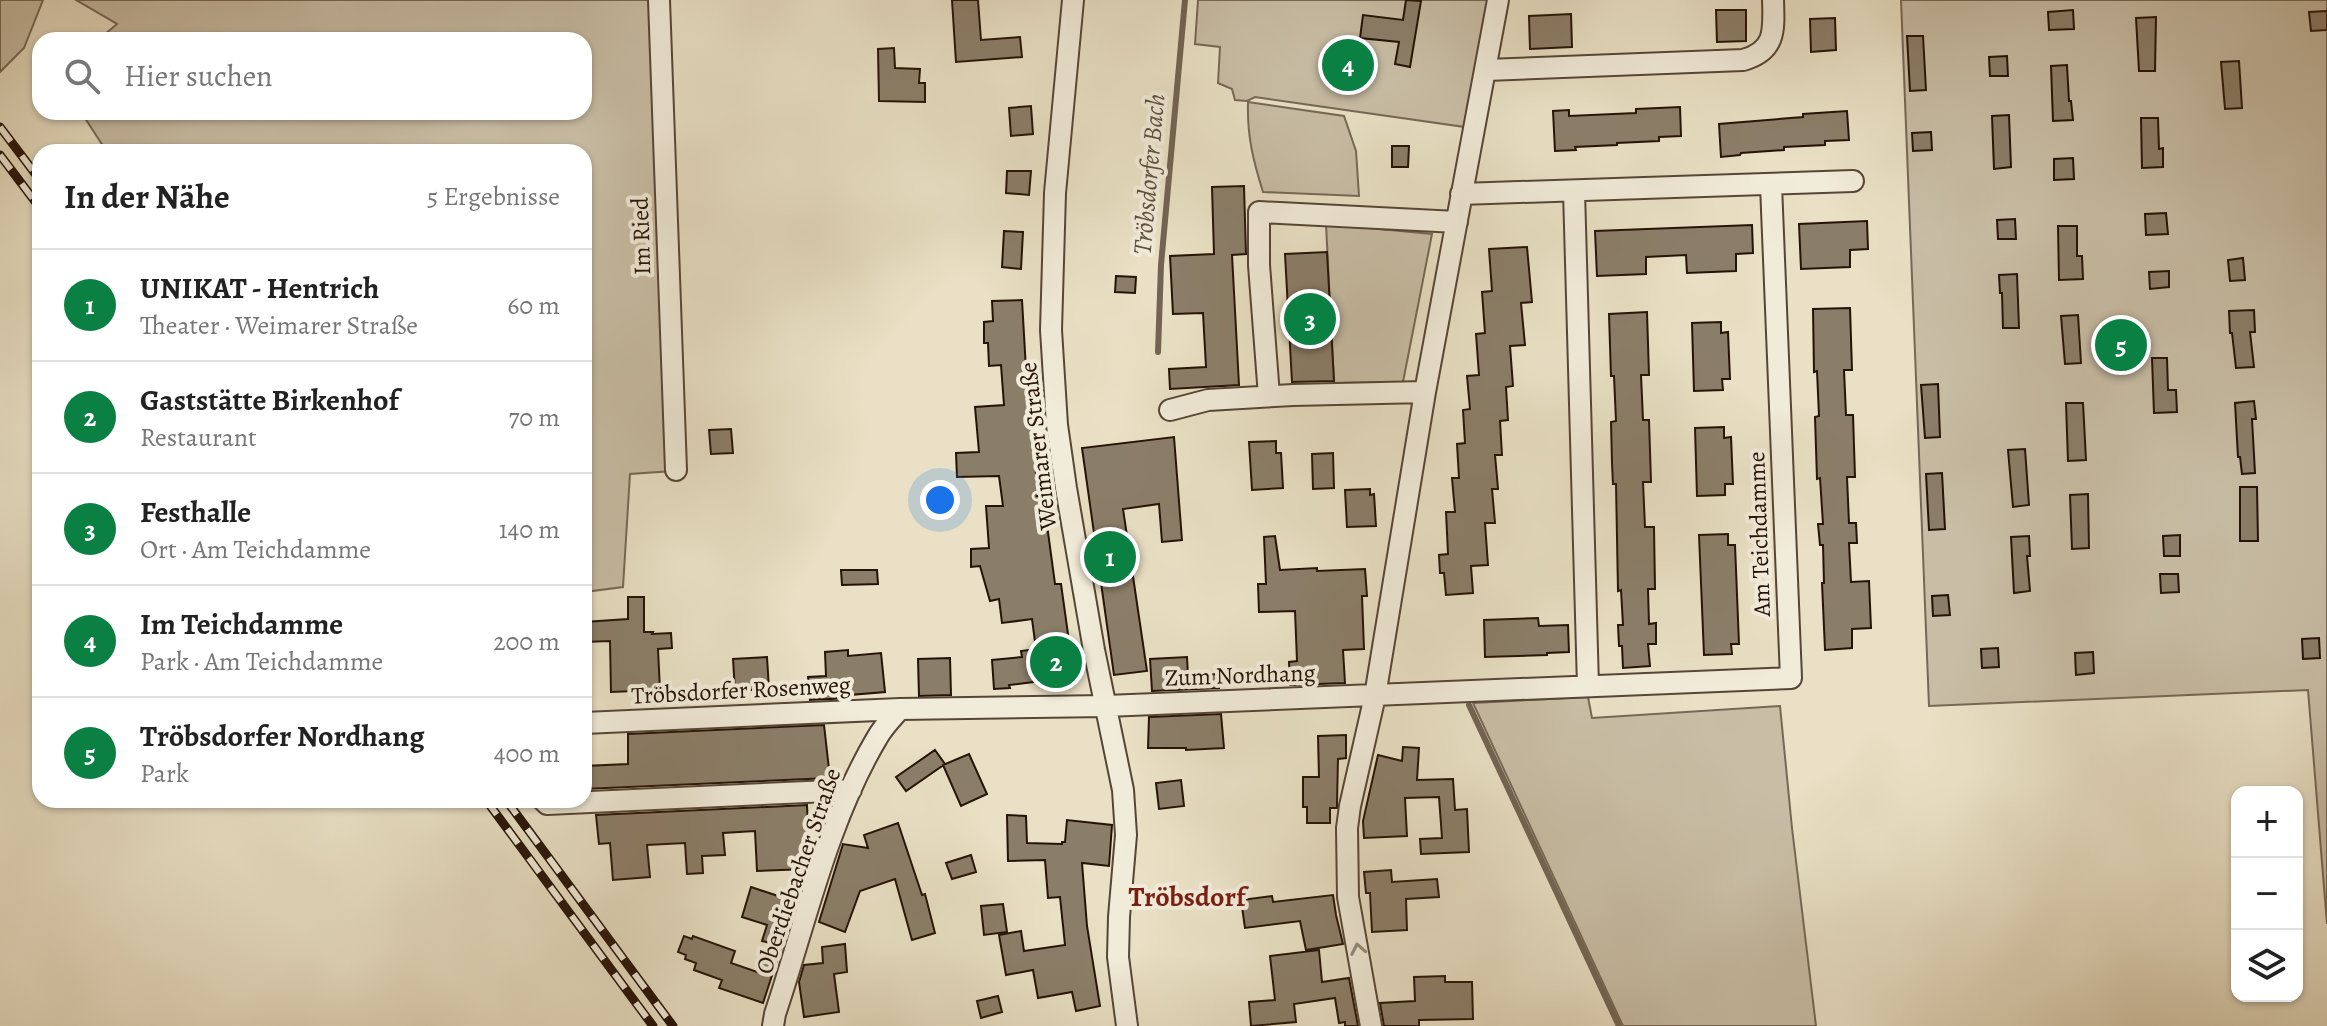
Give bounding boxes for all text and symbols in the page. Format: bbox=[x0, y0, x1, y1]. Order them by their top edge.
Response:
search box bbox=[32, 32, 592, 120]
pin: 4 bbox=[1322, 35, 1374, 95]
icon: search bbox=[60, 54, 104, 98]
text: Hier suchen bbox=[124, 56, 273, 96]
water label: Tröbsdorfer Bach bbox=[1125, 92, 1173, 256]
text: In der Nähe bbox=[64, 173, 230, 220]
text: 5 Ergebnisse bbox=[427, 179, 560, 214]
street label: Im Ried bbox=[624, 196, 658, 276]
text: UNIKAT - Hentrich bbox=[140, 268, 379, 308]
text: 1 bbox=[85, 288, 95, 323]
text: 60 m bbox=[507, 288, 560, 323]
pin: 3 bbox=[1284, 289, 1336, 349]
text: Theater · Weimarer Straße bbox=[140, 308, 418, 343]
pin: 5 bbox=[2095, 315, 2147, 375]
street label: Weimarer Straße bbox=[1012, 360, 1064, 533]
text: Gaststätte Birkenhof bbox=[140, 380, 399, 420]
text: 2 bbox=[84, 400, 96, 435]
text: 70 m bbox=[508, 400, 560, 435]
text: Restaurant bbox=[140, 420, 257, 455]
street label: Am Teichdamme bbox=[1740, 451, 1778, 618]
your location bbox=[920, 480, 960, 520]
text: Festhalle bbox=[140, 492, 251, 532]
text: 3 bbox=[84, 512, 96, 547]
text: 140 m bbox=[499, 512, 560, 547]
pin: 1 bbox=[1084, 527, 1136, 587]
text: Ort · Am Teichdamme bbox=[140, 532, 371, 567]
text: Im Teichdamme bbox=[140, 604, 343, 644]
text: 4 bbox=[84, 624, 96, 659]
text: 200 m bbox=[493, 624, 560, 659]
pin: 2 bbox=[1030, 632, 1082, 692]
text: Park · Am Teichdamme bbox=[140, 644, 383, 679]
street label: Zum Nordhang bbox=[1164, 656, 1316, 694]
street label: Tröbsdorfer Rosenweg bbox=[631, 668, 851, 712]
text: Tröbsdorfer Nordhang bbox=[140, 716, 424, 756]
text: 5 bbox=[84, 736, 96, 771]
text: 400 m bbox=[494, 736, 560, 771]
text: Park bbox=[140, 756, 189, 791]
street label: Oberdiebacher Straße bbox=[748, 764, 848, 978]
map controls bbox=[2231, 786, 2303, 1002]
button: + bbox=[2231, 786, 2303, 858]
button: − bbox=[2231, 858, 2303, 930]
district label: Tröbsdorf bbox=[1128, 878, 1249, 916]
button: layers bbox=[2231, 930, 2303, 1002]
one-way arrow bbox=[1350, 943, 1367, 956]

